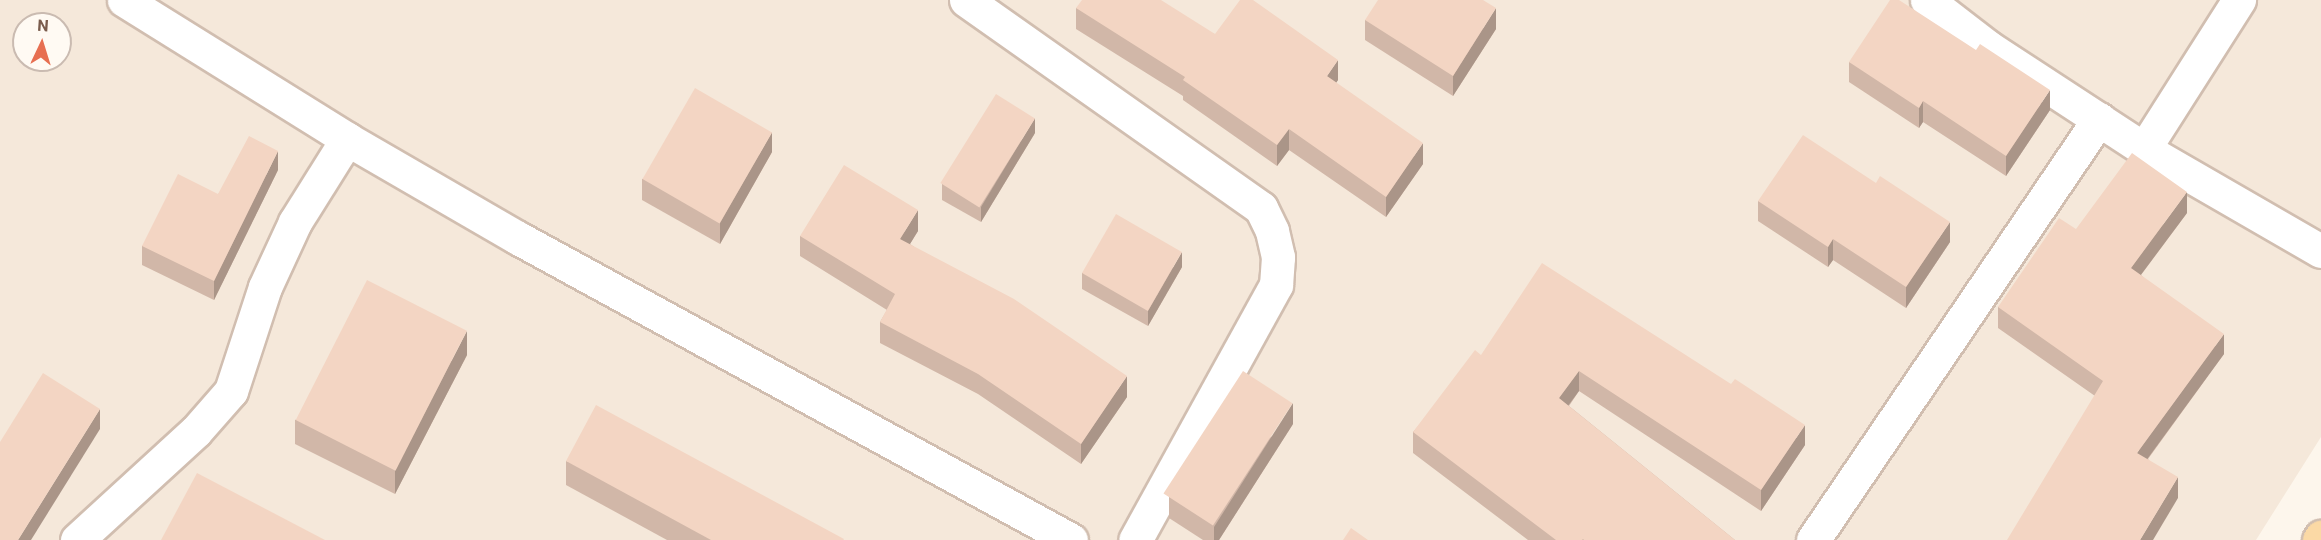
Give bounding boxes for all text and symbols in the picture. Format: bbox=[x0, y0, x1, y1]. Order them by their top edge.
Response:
north arrow bbox=[12, 12, 72, 72]
text: N bbox=[37, 16, 49, 35]

